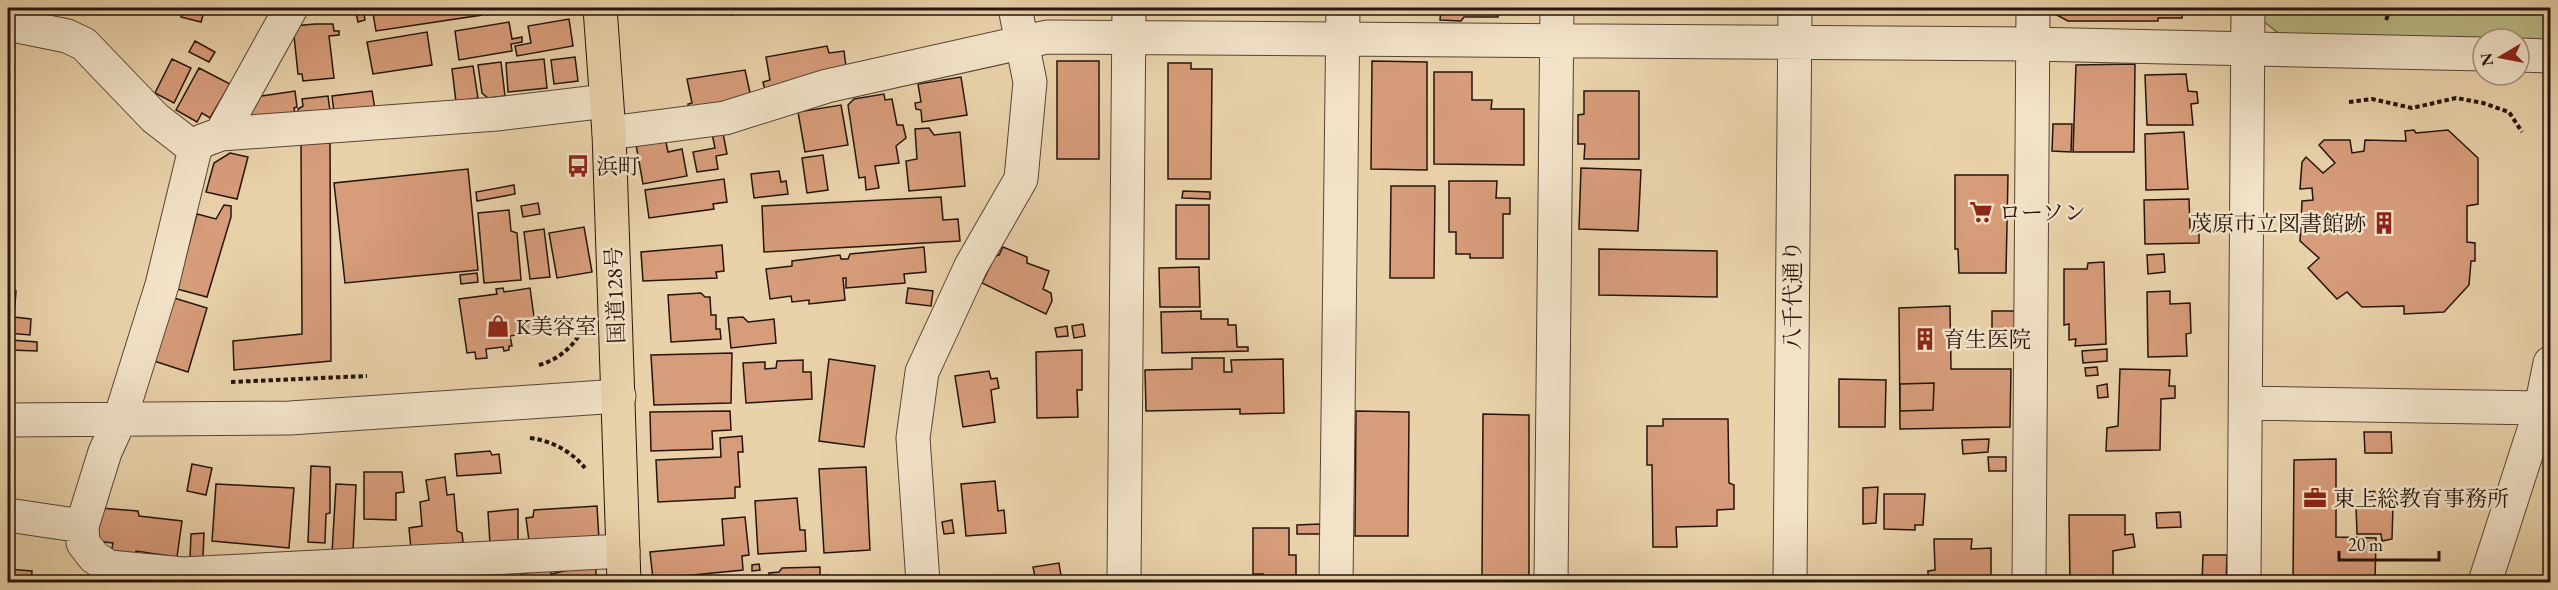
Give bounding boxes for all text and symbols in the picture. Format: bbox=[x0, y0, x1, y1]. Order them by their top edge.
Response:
north arrow bbox=[2471, 27, 2531, 87]
text: N bbox=[2475, 51, 2498, 68]
place label: 浜町 bbox=[596, 152, 640, 181]
bus stop icon: 浜町 bbox=[565, 153, 591, 179]
place label: ローソン bbox=[1999, 198, 2086, 227]
supermarket icon: ローソン bbox=[1968, 199, 1994, 225]
place label: 茂原市立図書館跡 bbox=[2190, 209, 2366, 238]
building icon: 茂原市立図書館跡 bbox=[2371, 210, 2397, 236]
street label: 八千代通り bbox=[1778, 240, 1807, 350]
street label: 国道128号 bbox=[599, 246, 631, 344]
place label: K美容室 bbox=[516, 312, 597, 341]
shop icon: K美容室 bbox=[485, 313, 511, 339]
place label: 育生医院 bbox=[1943, 325, 2031, 354]
building icon: 育生医院 bbox=[1912, 326, 1938, 352]
place label: 東上総教育事務所 bbox=[2333, 484, 2509, 513]
office icon: 東上総教育事務所 bbox=[2302, 485, 2328, 511]
scale bar bbox=[2339, 524, 2440, 562]
text: 20 m bbox=[2348, 533, 2383, 556]

